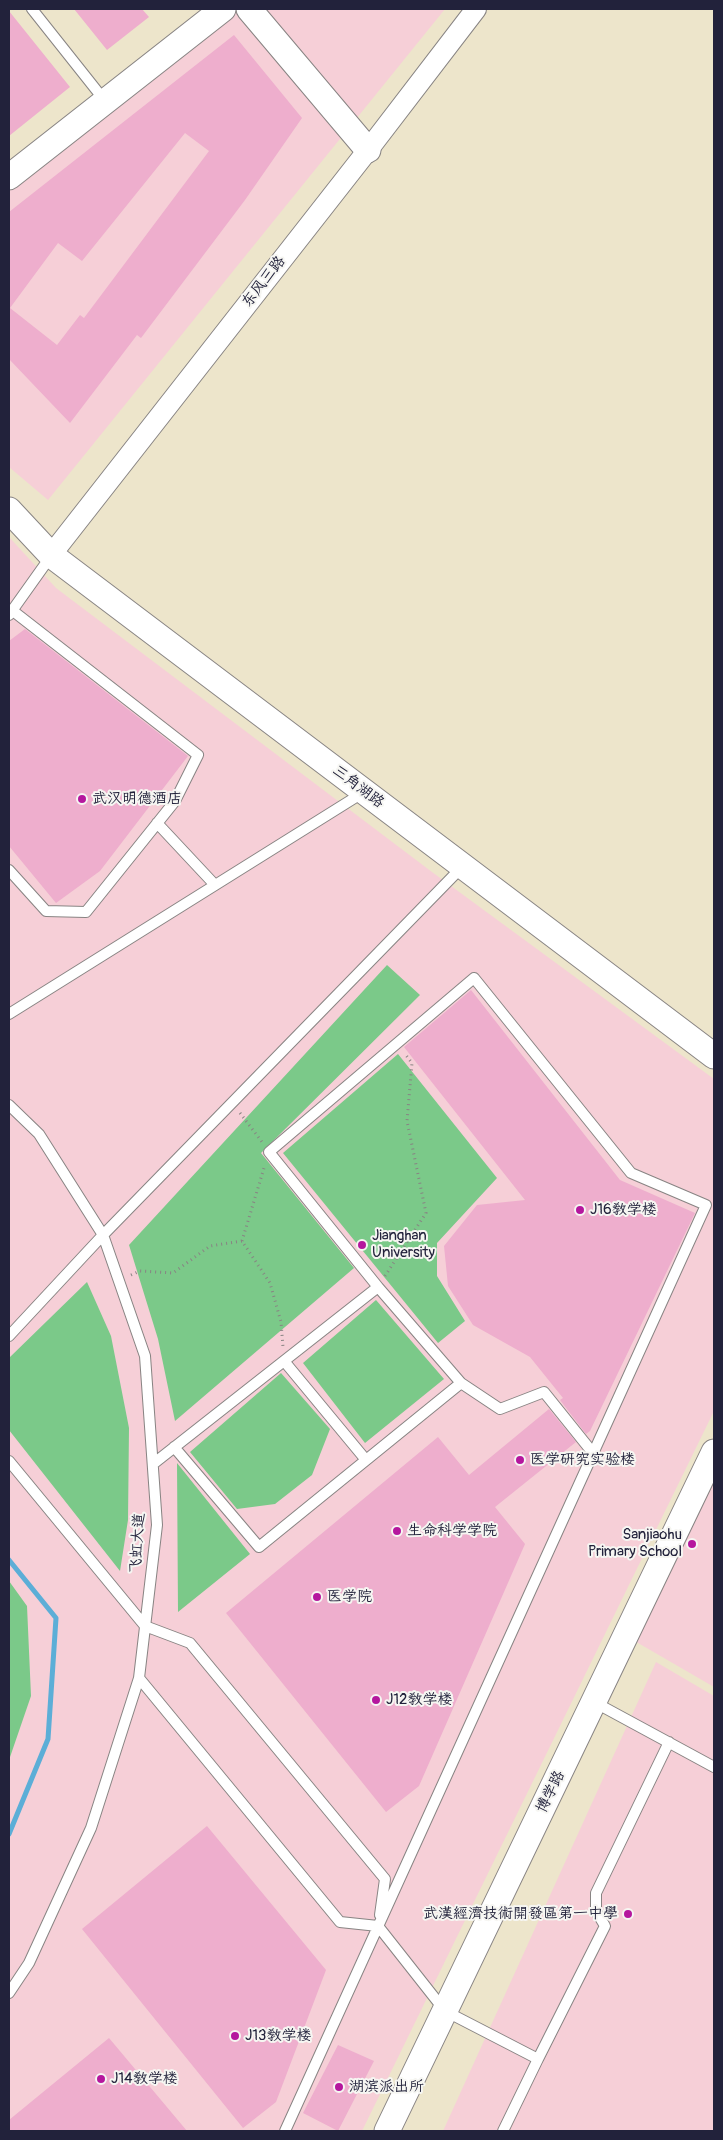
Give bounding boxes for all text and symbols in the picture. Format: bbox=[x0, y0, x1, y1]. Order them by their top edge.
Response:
street label: 东风三路 bbox=[238, 253, 290, 311]
street label: 三角湖路 bbox=[329, 762, 387, 812]
place label: 武汉明德酒店 bbox=[92, 790, 182, 808]
marker: 武汉明德酒店 bbox=[76, 793, 88, 805]
place label: J16教学楼 bbox=[590, 1201, 657, 1219]
marker: J16教学楼 bbox=[574, 1204, 586, 1216]
place label: Jianghan University bbox=[372, 1227, 435, 1262]
marker: Jianghan University bbox=[356, 1239, 368, 1251]
place label: 医学研究实验楼 bbox=[530, 1451, 635, 1469]
marker: 医学研究实验楼 bbox=[514, 1454, 526, 1466]
street label: 飞虹大道 bbox=[127, 1512, 149, 1574]
place label: 生命科学学院 bbox=[407, 1522, 497, 1540]
marker: 生命科学学院 bbox=[391, 1525, 403, 1537]
place label: Sanjiaohu Primary School bbox=[588, 1526, 682, 1561]
marker: Sanjiaohu Primary School bbox=[686, 1538, 698, 1550]
place label: 医学院 bbox=[327, 1588, 372, 1606]
marker: 医学院 bbox=[311, 1591, 323, 1603]
place label: J12教学楼 bbox=[386, 1691, 452, 1709]
marker: J12教学楼 bbox=[370, 1694, 382, 1706]
street label: 博学路 bbox=[533, 1768, 569, 1816]
place label: 武漢經濟技術開發區第一中學 bbox=[423, 1905, 618, 1923]
marker: 武漢經濟技術開發區第一中學 bbox=[622, 1908, 634, 1920]
place label: J13教学楼 bbox=[245, 2027, 311, 2045]
marker: J13教学楼 bbox=[229, 2030, 241, 2042]
place label: J14教学楼 bbox=[111, 2070, 178, 2088]
marker: J14教学楼 bbox=[95, 2073, 107, 2085]
place label: 湖滨派出所 bbox=[349, 2078, 424, 2096]
marker: 湖滨派出所 bbox=[333, 2081, 345, 2093]

